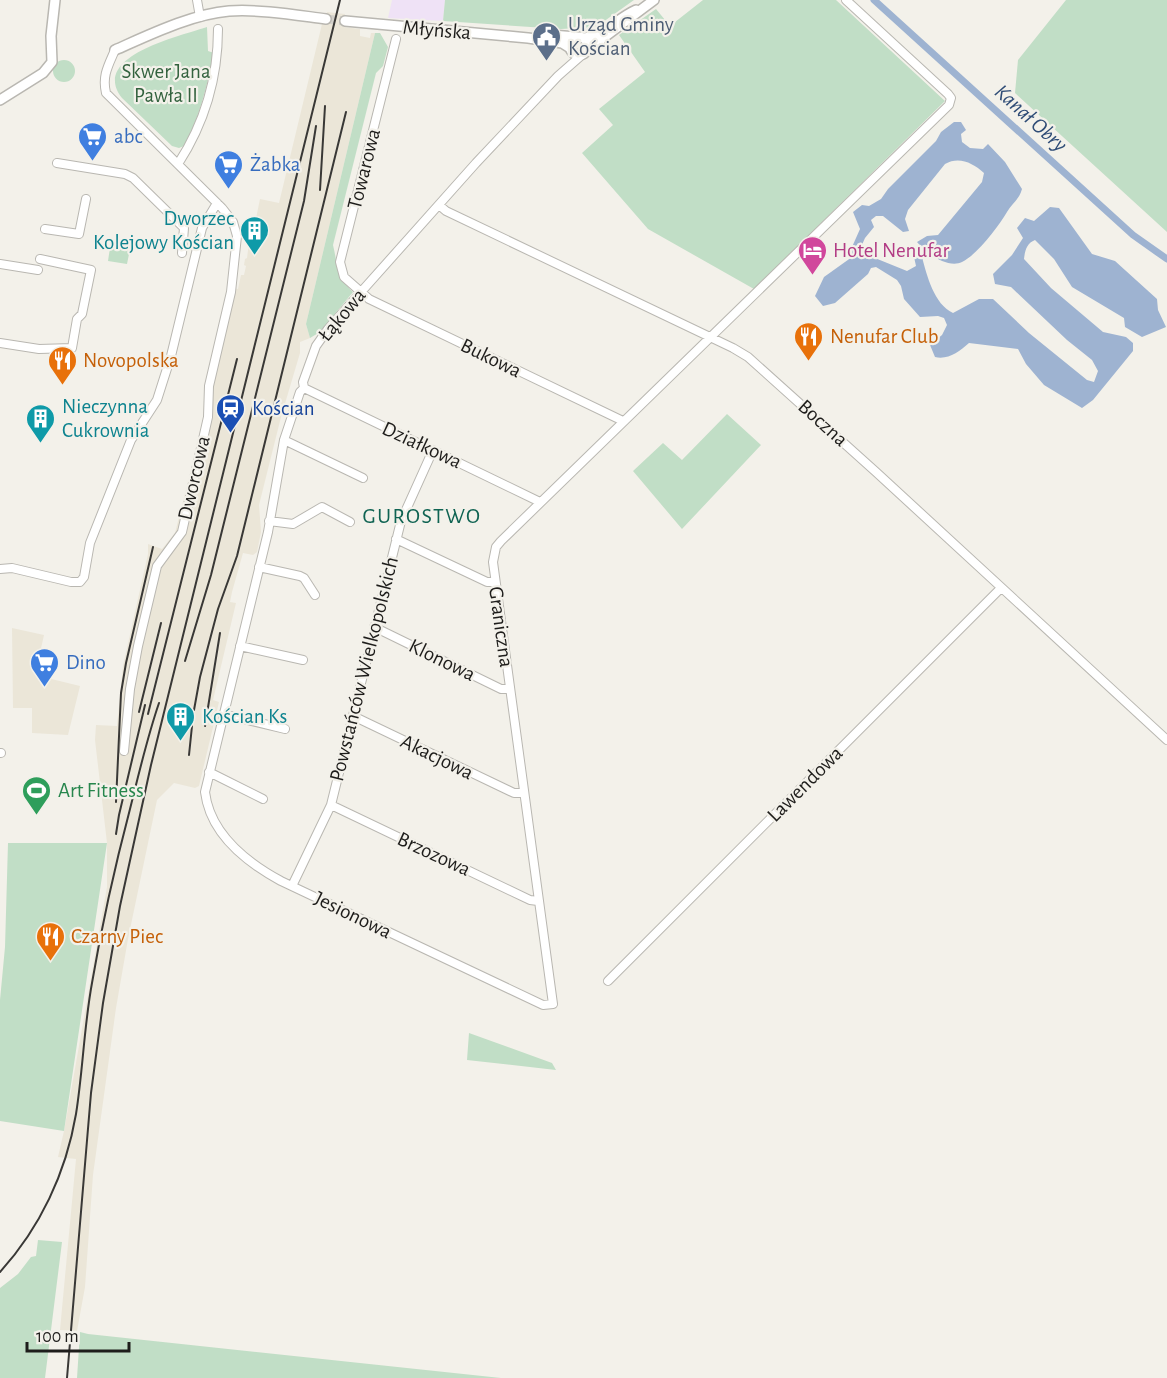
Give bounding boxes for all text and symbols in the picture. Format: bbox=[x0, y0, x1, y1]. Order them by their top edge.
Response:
place label: Urząd Gminy Kościan bbox=[568, 14, 674, 59]
street label: Młyńska bbox=[402, 17, 472, 43]
public building icon: Urząd Gminy Kościan bbox=[531, 20, 563, 62]
park label: Skwer Jana Pawła II bbox=[121, 61, 211, 106]
water label: Kanał Obry bbox=[991, 80, 1071, 156]
supermarket icon: abc bbox=[77, 120, 109, 162]
place label: abc bbox=[114, 126, 143, 147]
street label: Towarowa bbox=[344, 126, 384, 212]
supermarket icon: Żabka bbox=[213, 148, 245, 190]
place label: Żabka bbox=[250, 153, 301, 175]
place label: Dworzec Kolejowy Kościan bbox=[93, 208, 234, 253]
building icon: Dworzec Kolejowy Kościan bbox=[239, 214, 271, 256]
hotel icon: Hotel Nenufar bbox=[796, 234, 828, 276]
place label: Hotel Nenufar bbox=[833, 240, 950, 261]
street label: Łąkowa bbox=[314, 284, 370, 345]
restaurant icon: Nenufar Club bbox=[793, 320, 825, 362]
place label: Nenufar Club bbox=[830, 326, 938, 347]
street label: Bukowa bbox=[457, 334, 525, 382]
restaurant icon: Novopolska bbox=[46, 344, 78, 386]
place label: Novopolska bbox=[83, 350, 179, 371]
station icon: Kościan bbox=[215, 392, 247, 434]
place label: Nieczynna Cukrownia bbox=[62, 396, 150, 441]
street label: Boczna bbox=[794, 396, 852, 451]
place label: Kościan bbox=[252, 398, 315, 419]
building icon: Nieczynna Cukrownia bbox=[25, 402, 57, 444]
street label: Działkowa bbox=[379, 417, 465, 473]
street label: Dworcowa bbox=[174, 433, 214, 522]
district label: GUROSTWO bbox=[362, 505, 482, 527]
street label: Powstańców Wielkopolskich bbox=[326, 555, 402, 783]
street label: Graniczna bbox=[485, 585, 517, 669]
street label: Klonowa bbox=[405, 635, 479, 685]
supermarket icon: Dino bbox=[29, 646, 61, 688]
place label: Dino bbox=[66, 652, 106, 673]
building icon: Kościan Ks bbox=[165, 700, 197, 742]
place label: Kościan Ks bbox=[202, 706, 287, 727]
street label: Akacjowa bbox=[397, 730, 477, 784]
street label: Lawendowa bbox=[763, 742, 847, 826]
sports icon: Art Fitness bbox=[21, 774, 53, 816]
place label: Art Fitness bbox=[58, 780, 144, 801]
street label: Brzozowa bbox=[394, 828, 474, 880]
street label: Jesionowa bbox=[311, 887, 395, 943]
restaurant icon: Czarny Piec bbox=[34, 920, 66, 962]
place label: Czarny Piec bbox=[71, 926, 163, 947]
scale bar bbox=[27, 1315, 129, 1353]
text: 100 m bbox=[36, 1328, 79, 1346]

